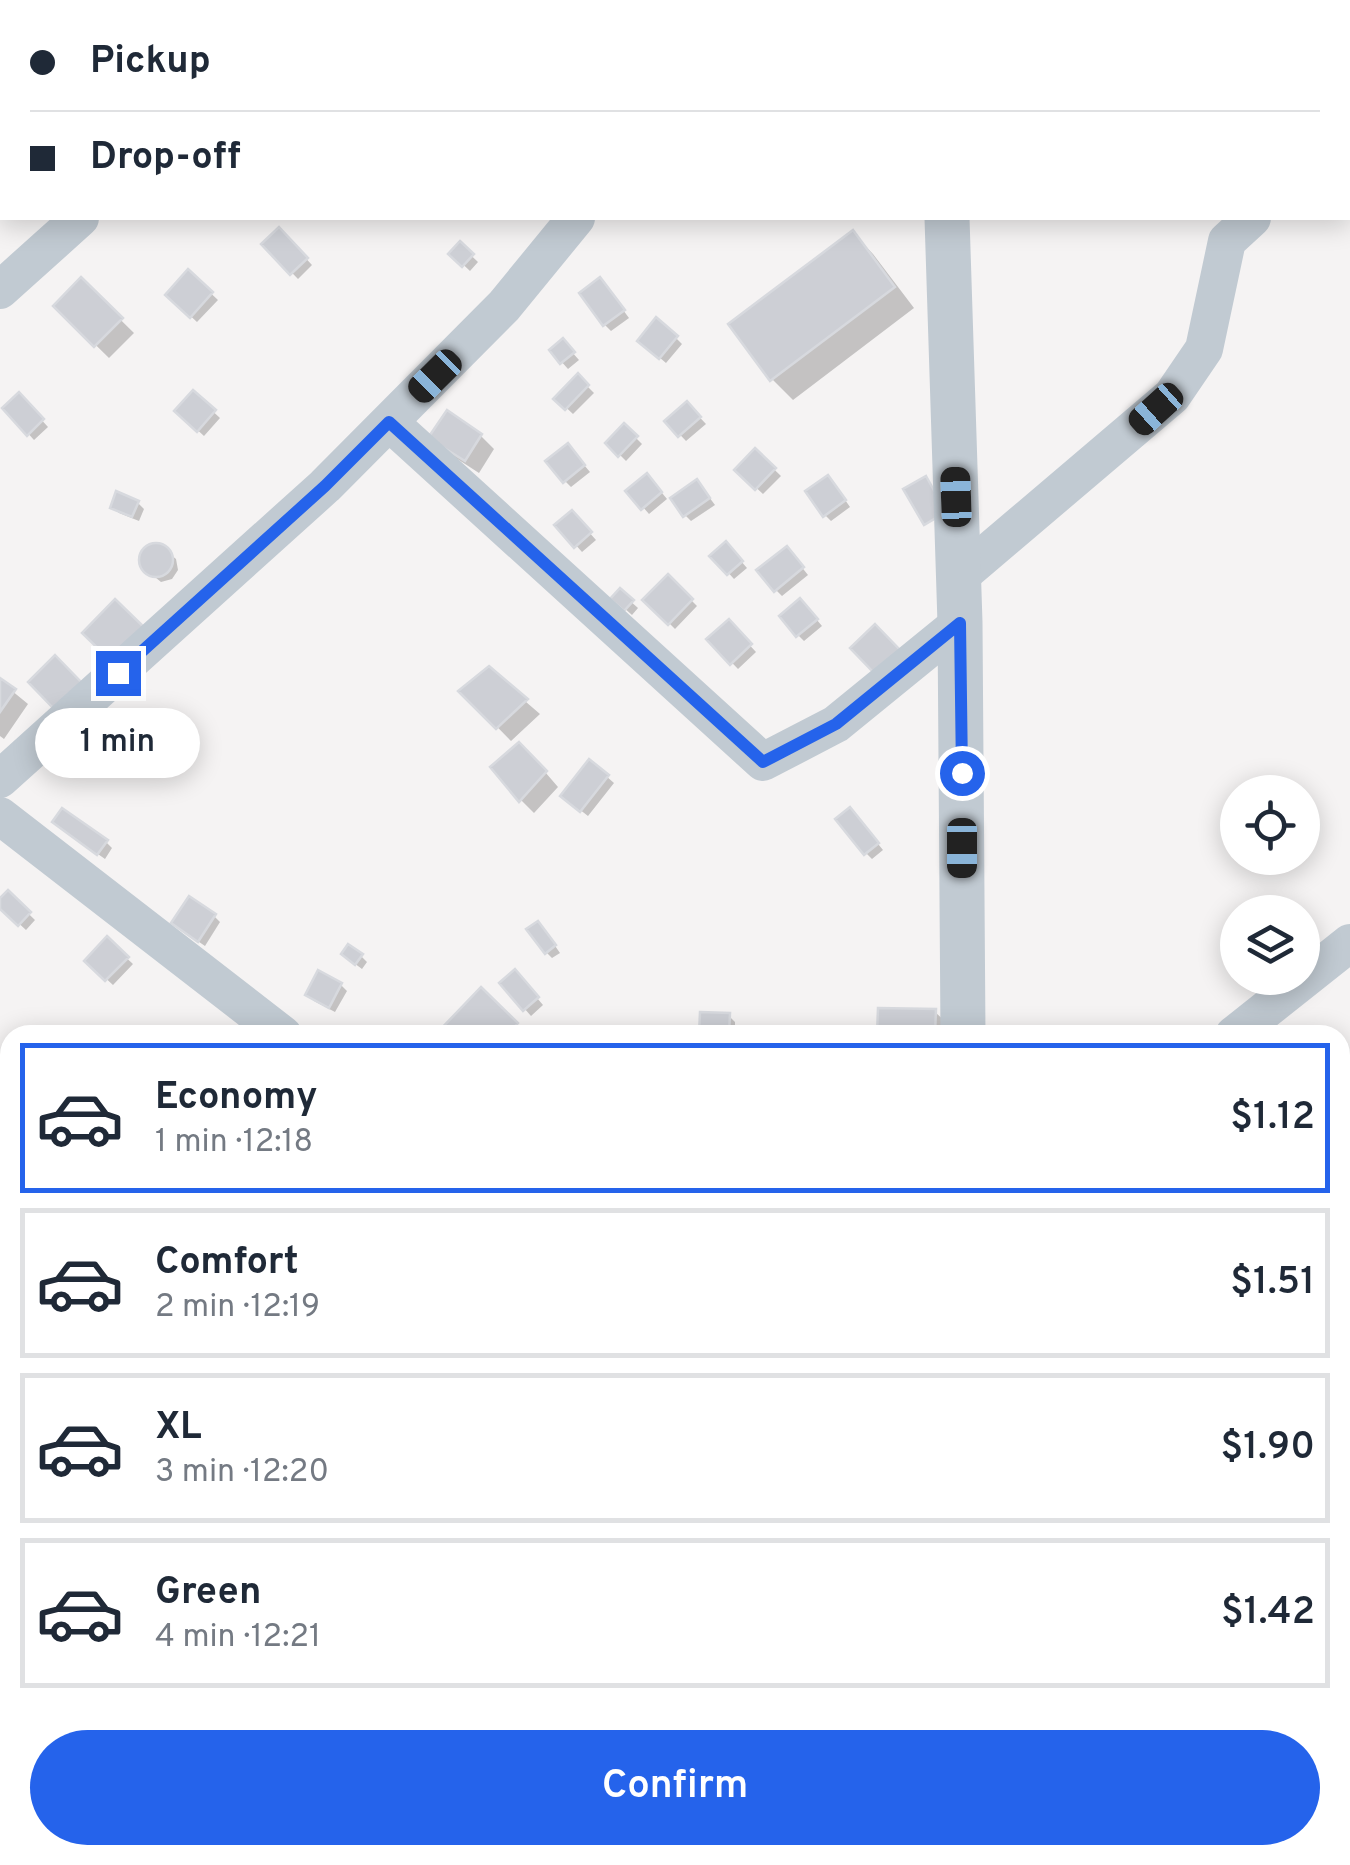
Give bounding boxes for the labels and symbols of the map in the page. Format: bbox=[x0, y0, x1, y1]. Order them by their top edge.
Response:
car bbox=[403, 344, 467, 408]
car bbox=[1124, 378, 1188, 440]
car bbox=[940, 466, 972, 528]
route end bbox=[96, 651, 141, 696]
callout: 1 min bbox=[36, 708, 200, 778]
route start bbox=[940, 751, 985, 796]
car bbox=[947, 818, 977, 878]

